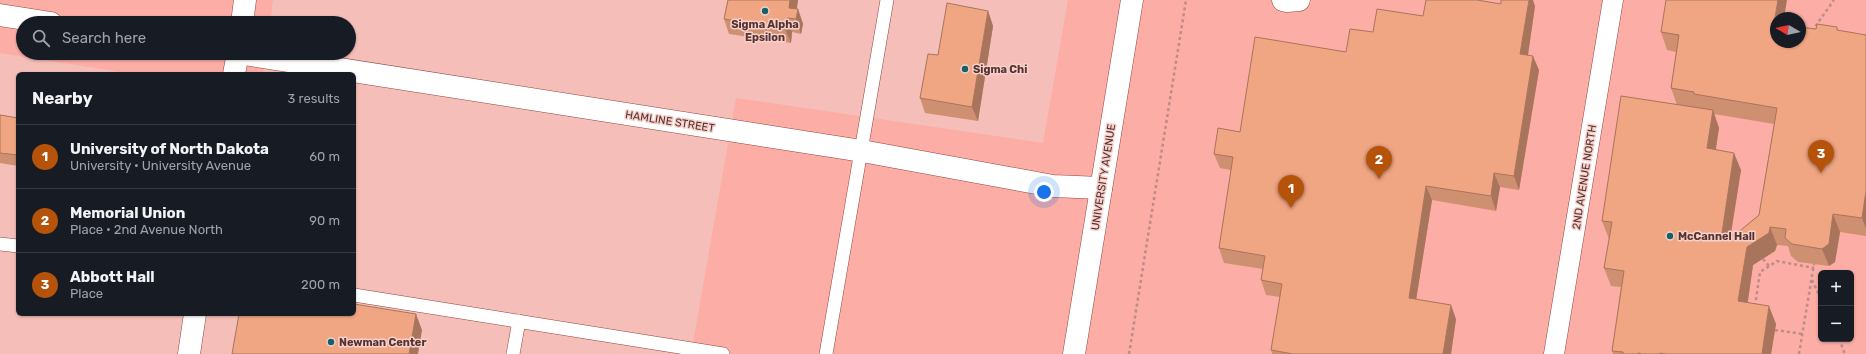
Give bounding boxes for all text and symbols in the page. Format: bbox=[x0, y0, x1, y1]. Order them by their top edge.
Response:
marker: Sigma Alpha Epsilon bbox=[760, 6, 770, 16]
north arrow bbox=[1770, 12, 1806, 48]
search box bbox=[16, 16, 356, 60]
place label: Sigma Alpha Epsilon bbox=[731, 18, 799, 44]
icon: search bbox=[30, 27, 52, 49]
text: Search here bbox=[62, 29, 146, 47]
place label: Sigma Chi bbox=[973, 63, 1027, 76]
marker: Sigma Chi bbox=[960, 64, 970, 74]
text: Nearby bbox=[32, 88, 93, 108]
text: 3 results bbox=[288, 91, 340, 106]
street label: HAMLINE STREET bbox=[624, 108, 716, 135]
street label: UNIVERSITY AVENUE bbox=[1089, 123, 1118, 231]
street label: 2ND AVENUE NORTH bbox=[1570, 124, 1599, 230]
text: University of North Dakota bbox=[70, 140, 269, 158]
pin: 3 bbox=[1808, 140, 1834, 173]
pin: 2 bbox=[1366, 146, 1392, 179]
text: 1 bbox=[42, 149, 48, 164]
text: 60 m bbox=[309, 149, 340, 164]
text: University · University Avenue bbox=[70, 158, 251, 173]
pin: 1 bbox=[1278, 175, 1304, 208]
your location bbox=[1034, 182, 1054, 202]
text: Memorial Union bbox=[70, 204, 185, 222]
text: 2 bbox=[41, 213, 49, 228]
text: 90 m bbox=[309, 213, 340, 228]
text: Place · 2nd Avenue North bbox=[70, 222, 223, 237]
place label: McCannel Hall bbox=[1678, 230, 1755, 243]
marker: McCannel Hall bbox=[1665, 231, 1675, 241]
text: Abbott Hall bbox=[70, 268, 155, 286]
map controls bbox=[1818, 270, 1854, 342]
button: + bbox=[1818, 270, 1854, 306]
text: 3 bbox=[41, 277, 49, 292]
text: 200 m bbox=[301, 277, 340, 292]
text: Place bbox=[70, 286, 103, 301]
button: − bbox=[1818, 306, 1854, 342]
place label: Newman Center bbox=[339, 336, 426, 349]
marker: Newman Center bbox=[326, 337, 336, 347]

